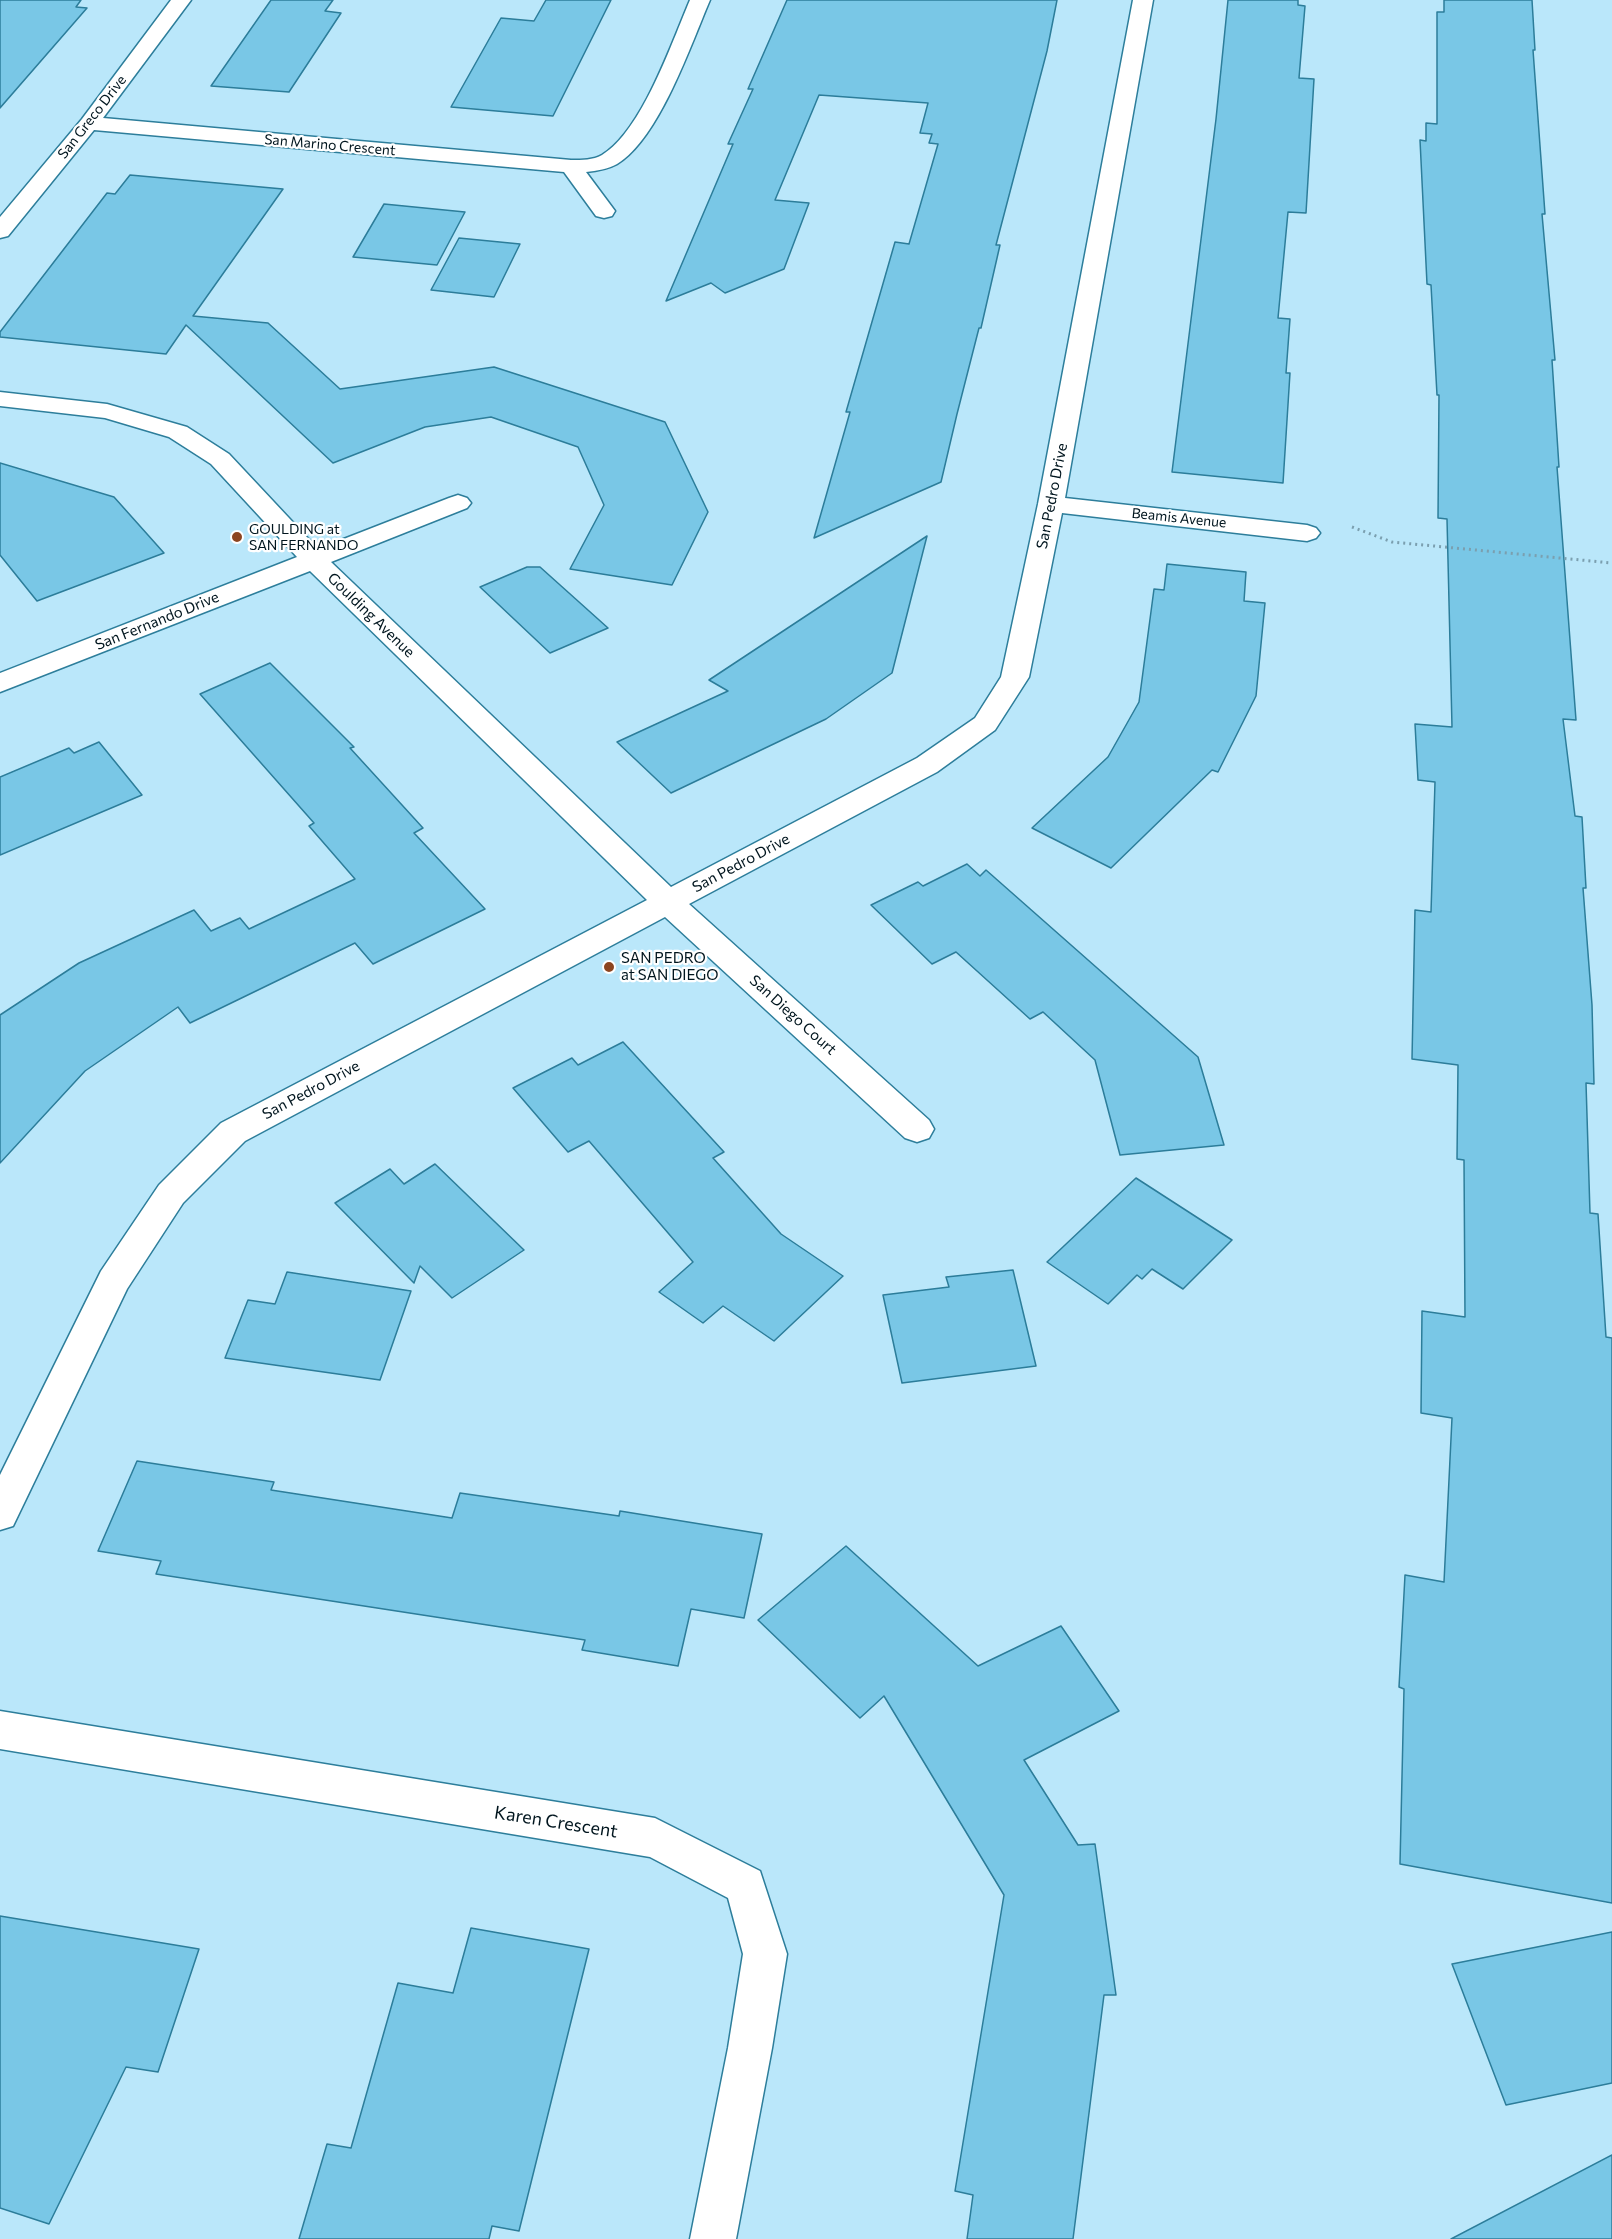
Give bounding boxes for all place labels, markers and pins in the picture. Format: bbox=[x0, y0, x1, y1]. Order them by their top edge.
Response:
place label: GOULDING at SAN FERNANDO bbox=[249, 521, 358, 554]
marker: GOULDING at SAN FERNANDO bbox=[230, 530, 244, 544]
place label: SAN PEDRO at SAN DIEGO bbox=[621, 949, 719, 984]
marker: SAN PEDRO at SAN DIEGO bbox=[602, 960, 616, 974]

